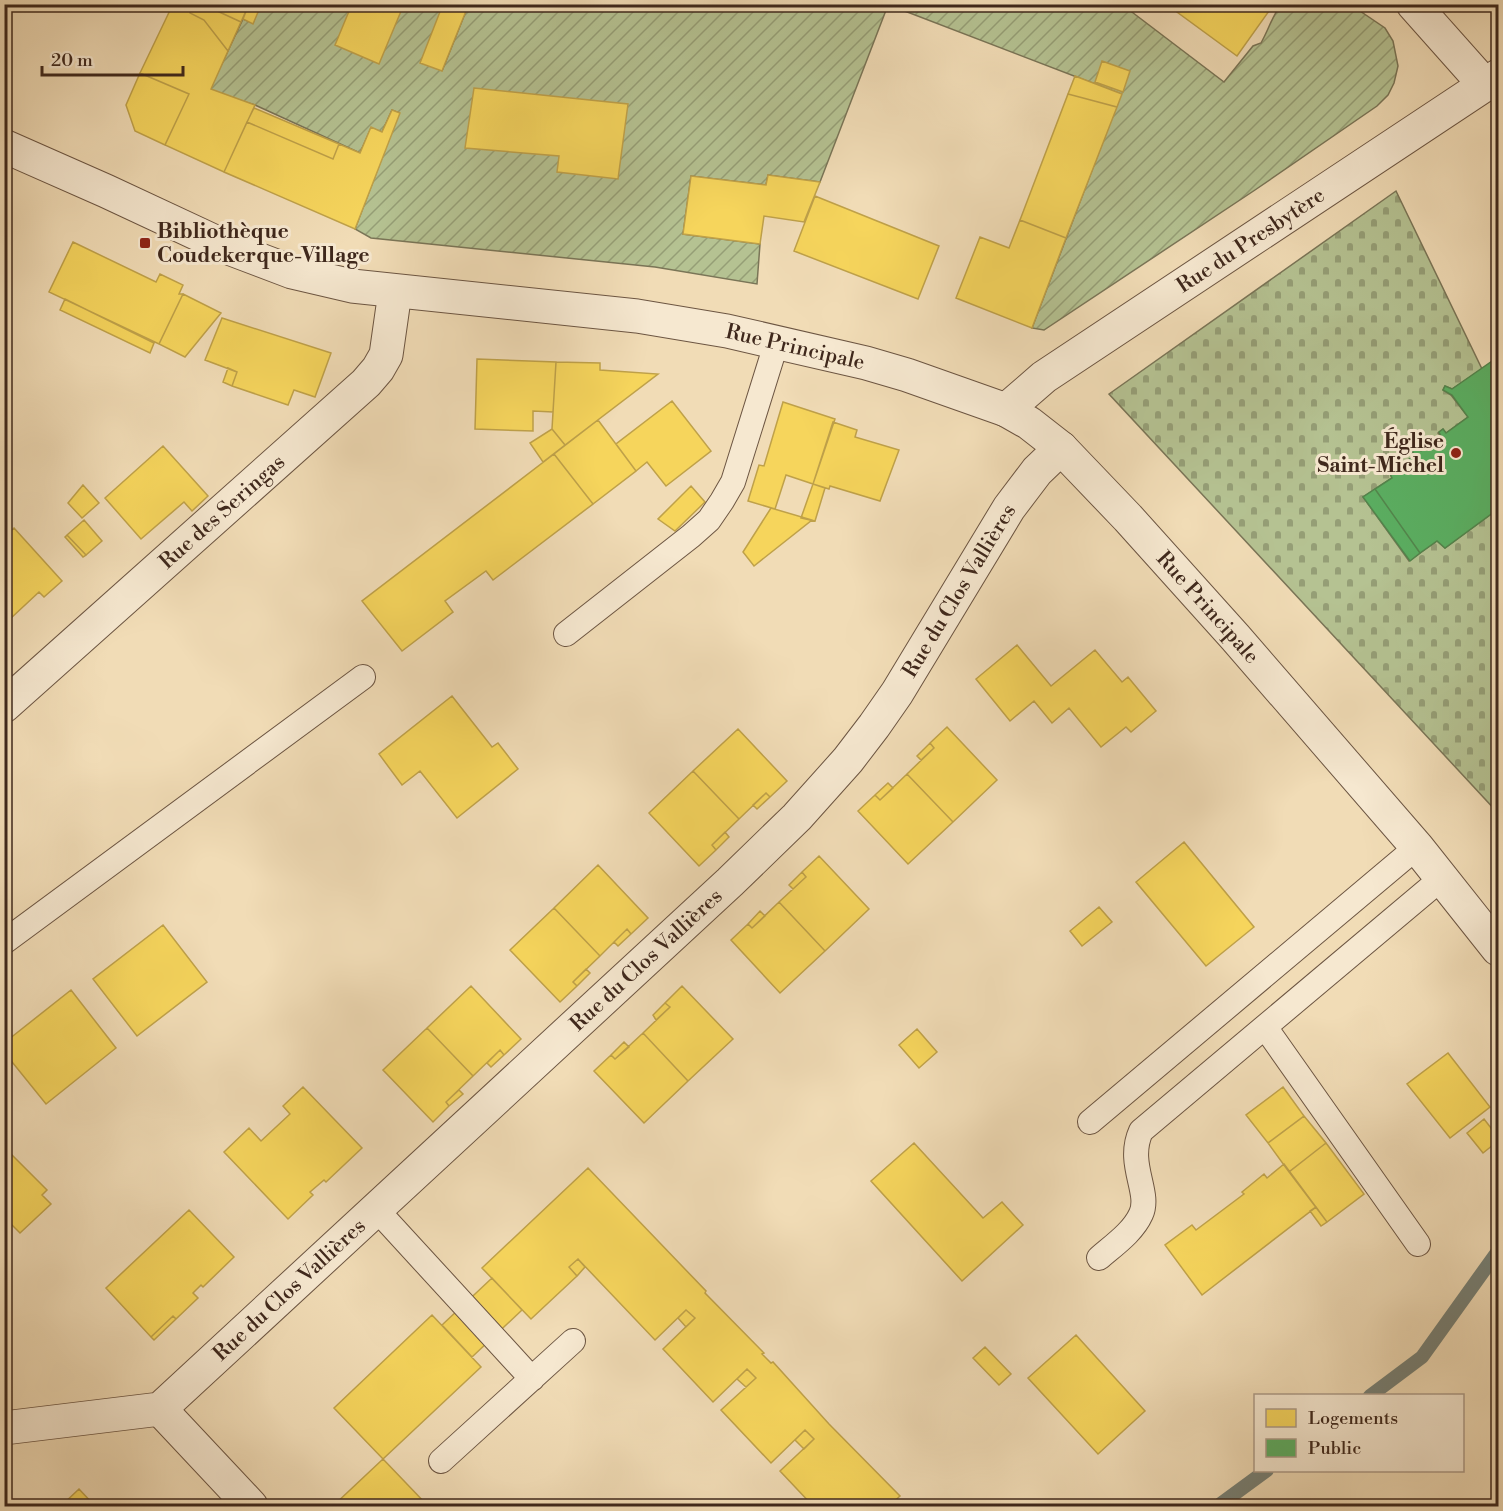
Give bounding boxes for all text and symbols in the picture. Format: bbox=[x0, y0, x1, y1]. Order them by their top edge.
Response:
scale bar bbox=[42, 39, 183, 77]
text: 20 m bbox=[51, 49, 93, 72]
street label: Rue du Presbytère bbox=[1172, 183, 1330, 299]
place label: Bibliothèque Coudekerque-Village bbox=[157, 219, 369, 269]
marker: Bibliothèque Coudekerque-Village bbox=[138, 236, 152, 250]
street label: Rue Principale bbox=[723, 319, 867, 376]
place label: Église Saint-Michel bbox=[1317, 427, 1444, 479]
marker: Église Saint-Michel bbox=[1449, 446, 1463, 460]
street label: Rue des Seringas bbox=[154, 449, 291, 575]
street label: Rue du Clos Vallières bbox=[897, 500, 1022, 683]
street label: Rue Principale bbox=[1150, 546, 1264, 669]
street label: Rue du Clos Vallières bbox=[565, 884, 728, 1037]
street label: Rue du Clos Vallières bbox=[208, 1214, 371, 1367]
legend bbox=[1254, 1394, 1464, 1472]
text: Logements bbox=[1308, 1407, 1398, 1430]
text: Public bbox=[1308, 1437, 1361, 1460]

